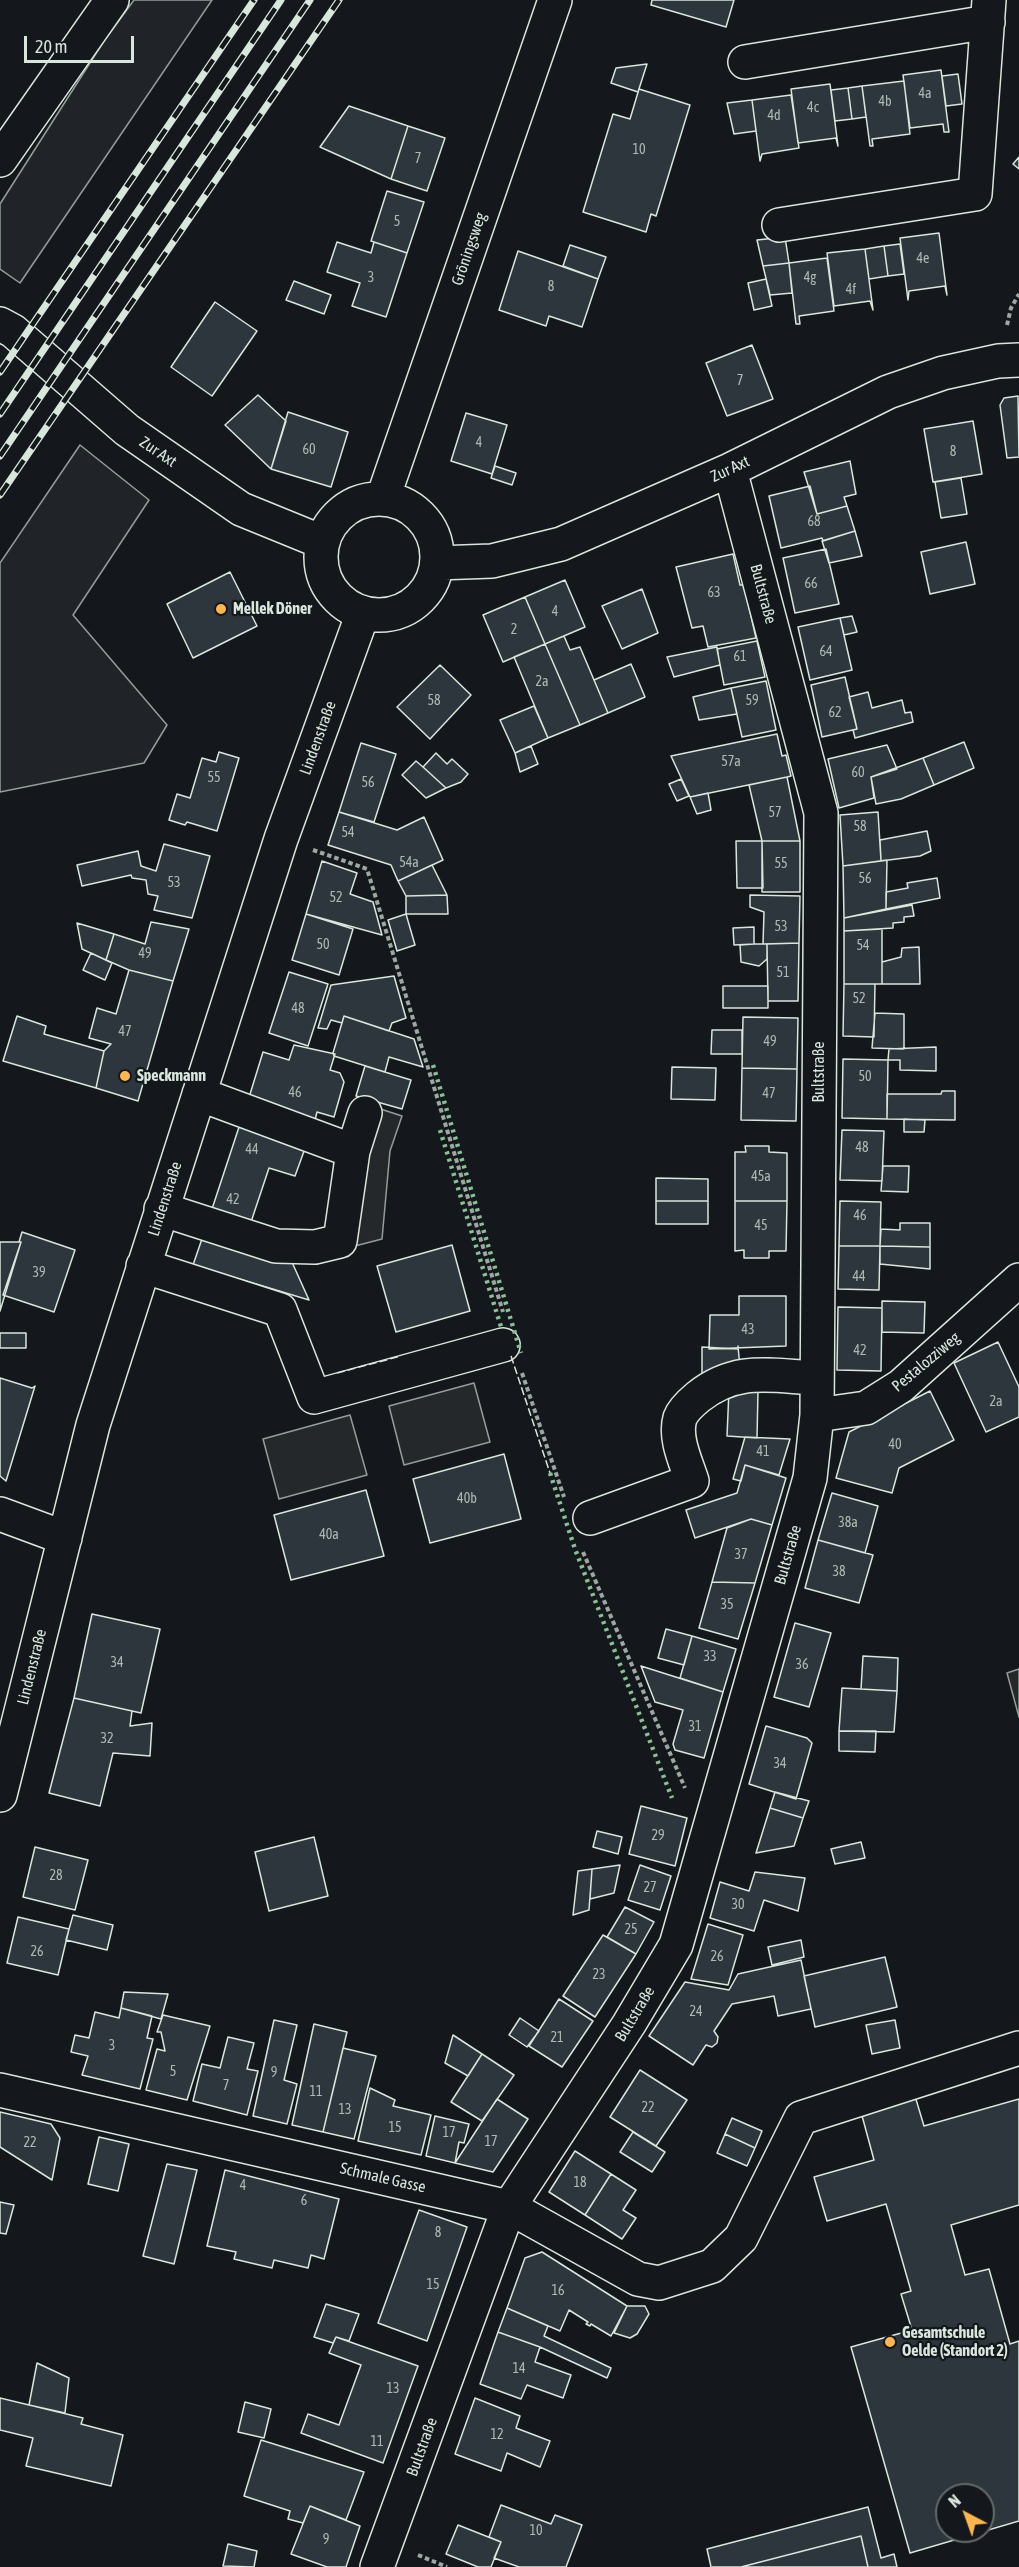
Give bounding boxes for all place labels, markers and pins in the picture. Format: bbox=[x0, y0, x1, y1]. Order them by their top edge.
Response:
place label: Mellek Döner bbox=[233, 599, 312, 619]
marker: Mellek Döner bbox=[214, 602, 228, 616]
place label: Speckmann bbox=[137, 1066, 206, 1086]
marker: Speckmann bbox=[118, 1069, 132, 1083]
place label: Gesamtschule Oelde (Standort 2) bbox=[902, 2323, 1008, 2361]
marker: Gesamtschule Oelde (Standort 2) bbox=[883, 2335, 897, 2349]

